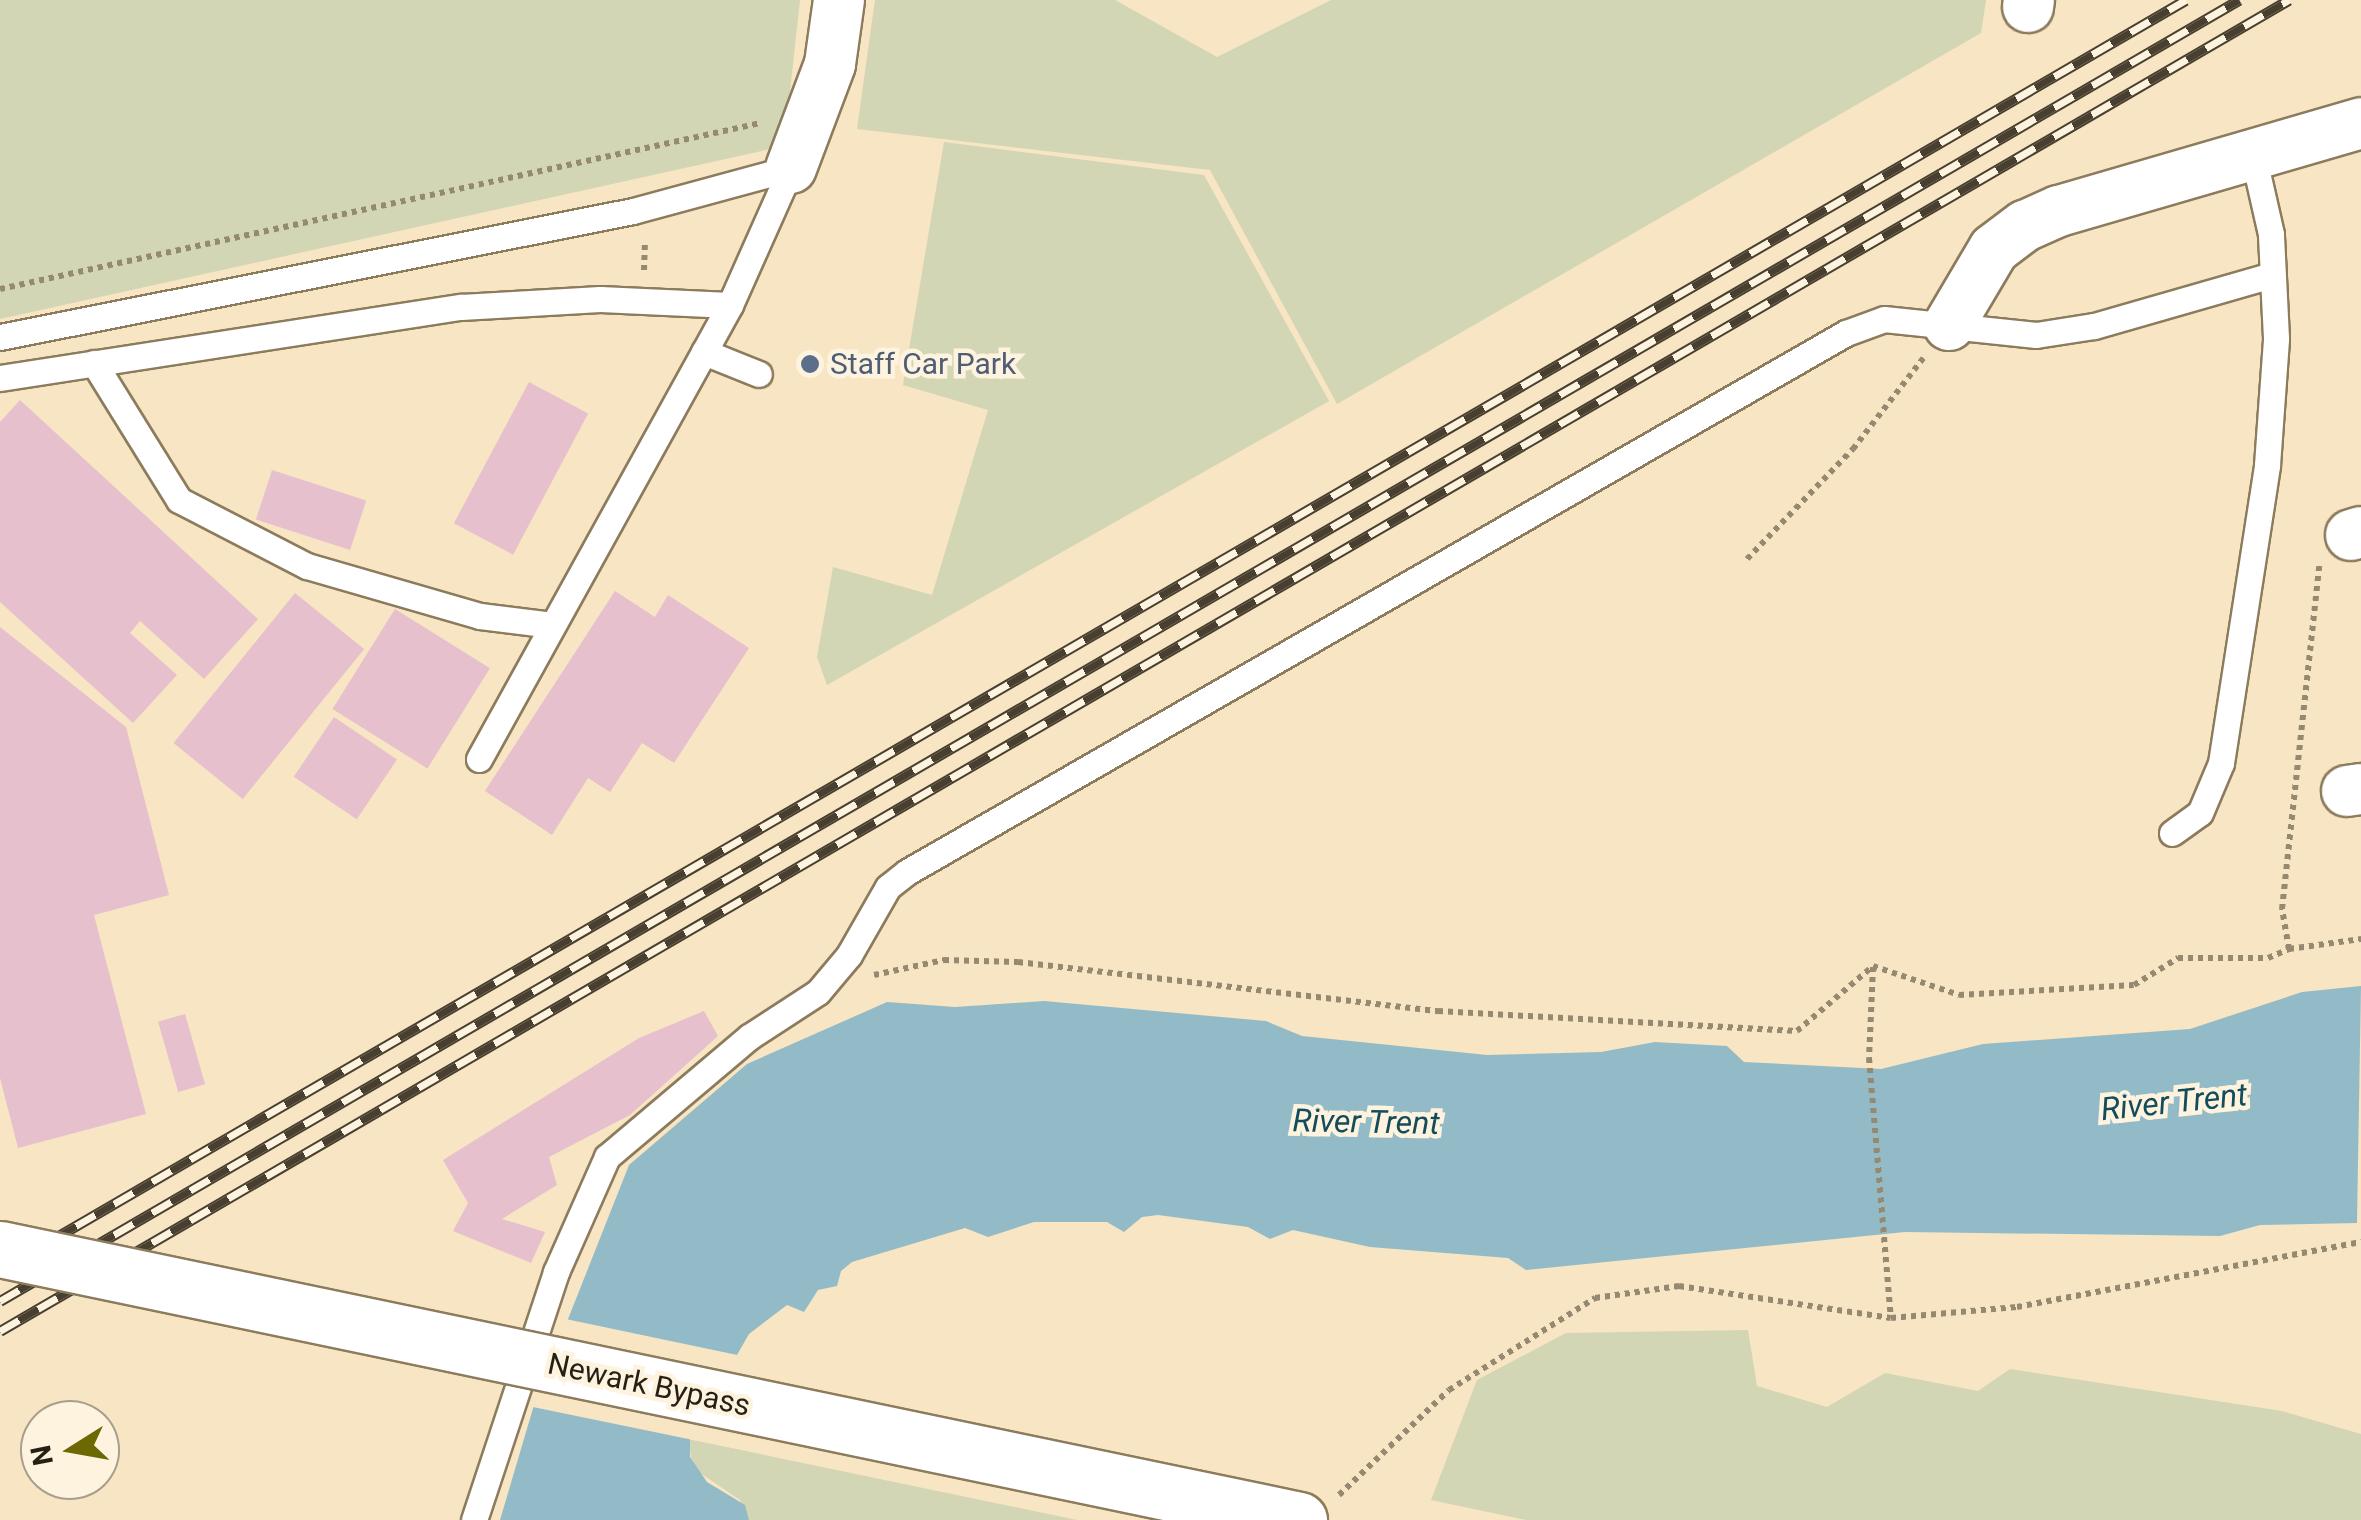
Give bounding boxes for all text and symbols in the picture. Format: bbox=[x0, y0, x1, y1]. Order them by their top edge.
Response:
place label: Staff Car Park bbox=[830, 346, 1016, 382]
marker: Staff Car Park bbox=[799, 353, 821, 375]
water label: River Trent bbox=[2099, 1075, 2249, 1129]
water label: River Trent bbox=[1292, 1102, 1440, 1142]
street label: Newark Bypass bbox=[545, 1346, 753, 1424]
north arrow bbox=[20, 1400, 120, 1500]
text: N bbox=[24, 1443, 60, 1468]

